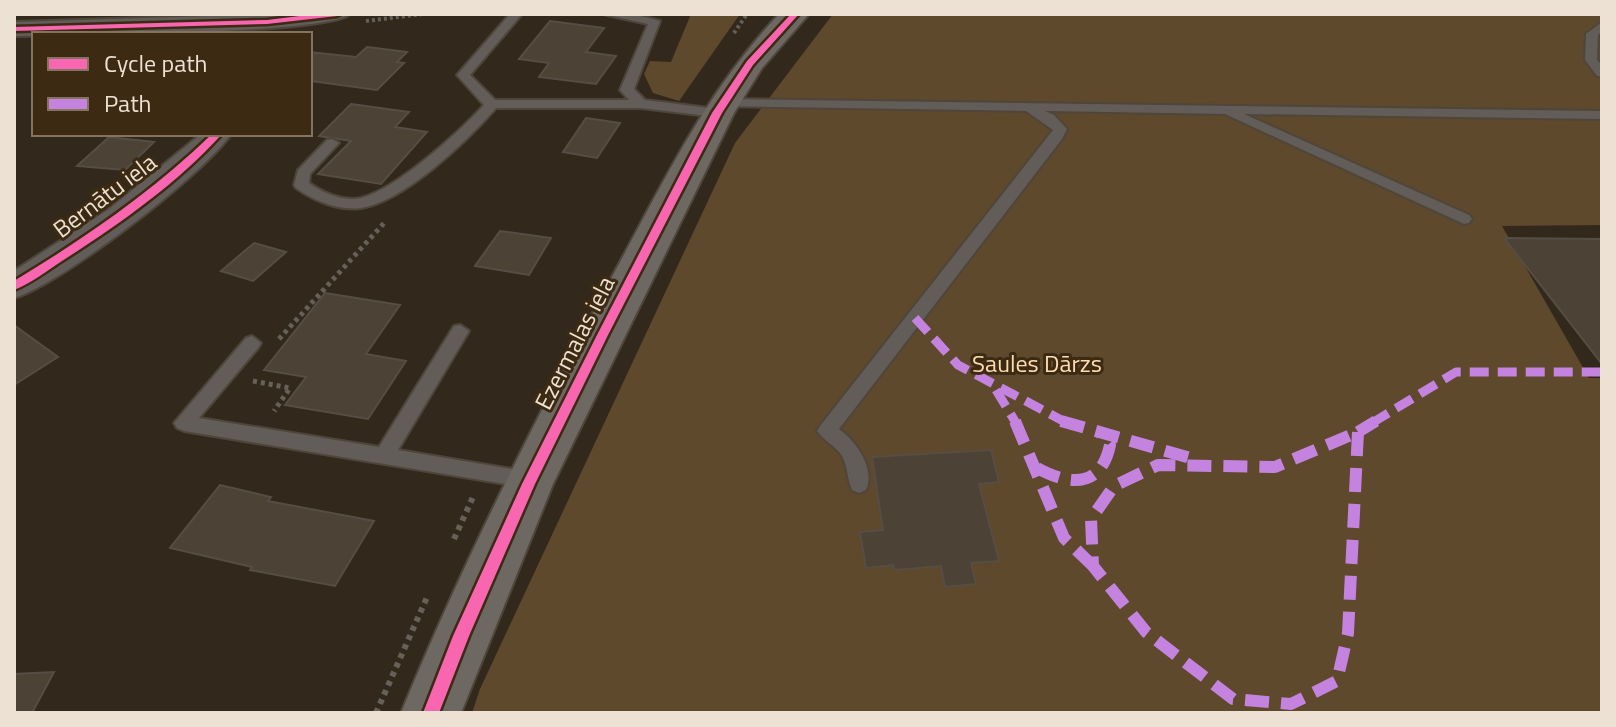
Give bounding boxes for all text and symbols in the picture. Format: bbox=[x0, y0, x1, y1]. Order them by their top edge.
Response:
legend bbox=[32, 32, 312, 136]
text: Cycle path bbox=[104, 45, 207, 81]
text: Path bbox=[104, 85, 151, 121]
street label: Bernātu iela bbox=[45, 144, 164, 246]
street label: Ezermalas iela bbox=[525, 270, 623, 416]
park label: Saules Dārzs bbox=[972, 345, 1102, 381]

